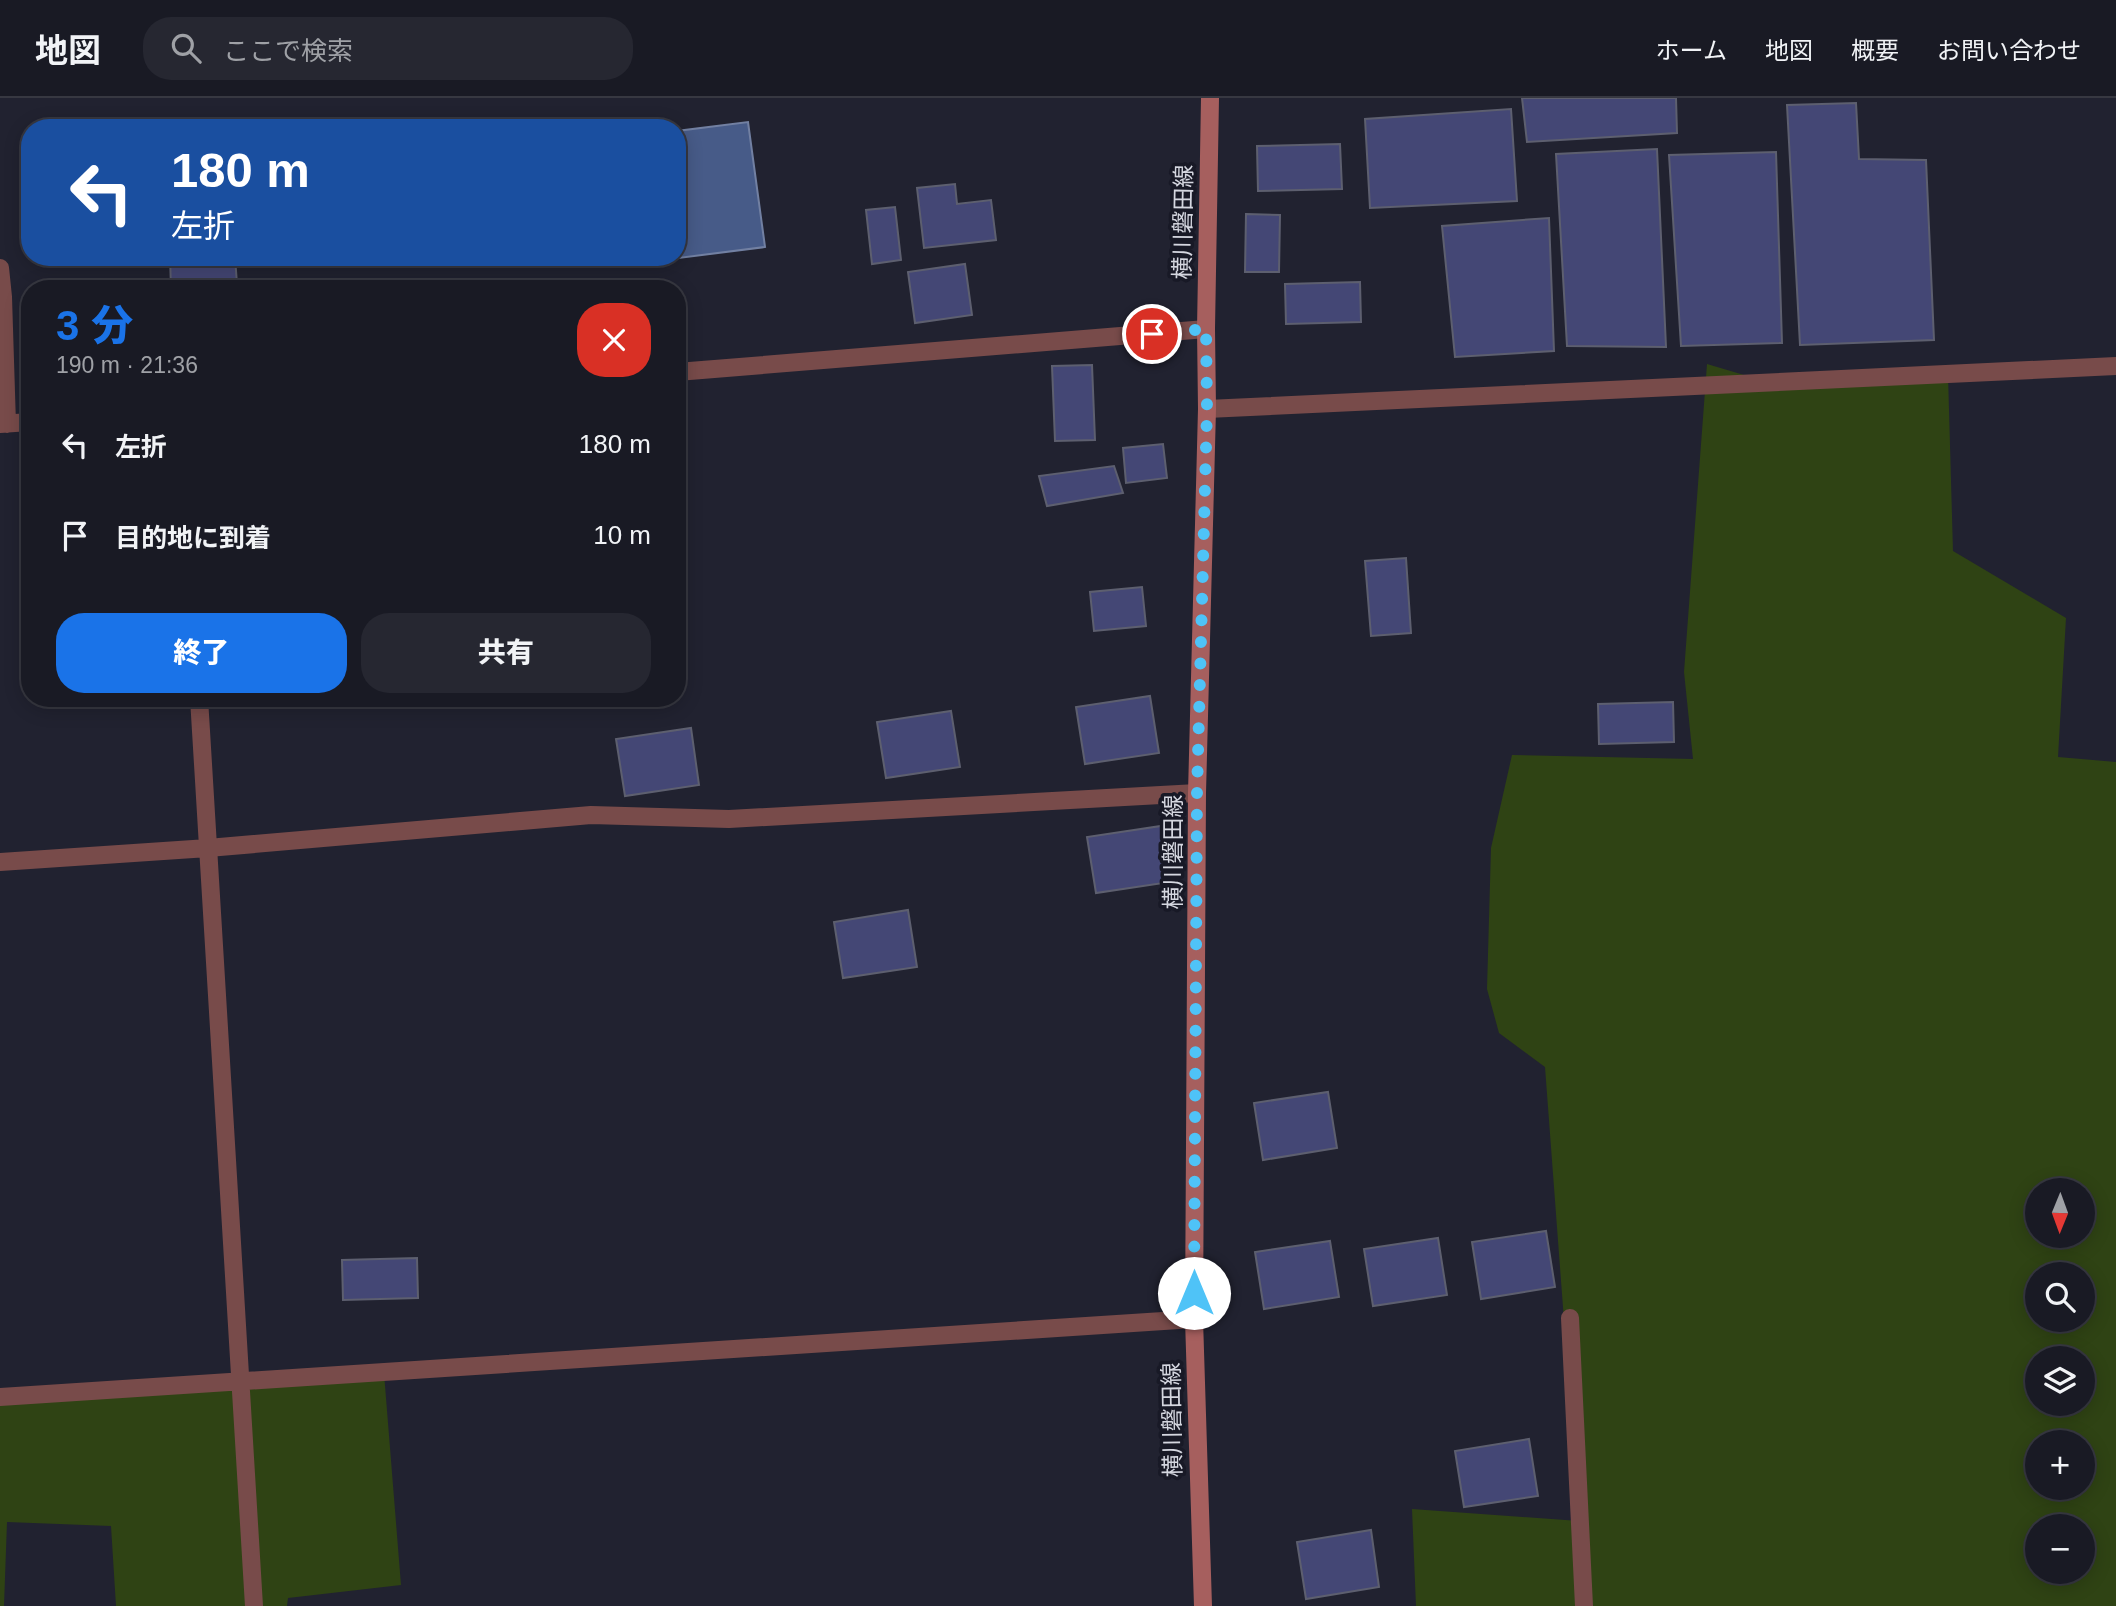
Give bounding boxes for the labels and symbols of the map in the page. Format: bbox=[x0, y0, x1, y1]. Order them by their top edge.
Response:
street label: 横川磐田線 bbox=[1169, 164, 1197, 280]
pin bbox=[1122, 304, 1182, 364]
street label: 横川磐田線 bbox=[1160, 795, 1186, 910]
north arrow bbox=[2025, 1178, 2095, 1248]
position arrow bbox=[1157, 1256, 1231, 1330]
street label: 横川磐田線 bbox=[1158, 1362, 1186, 1478]

